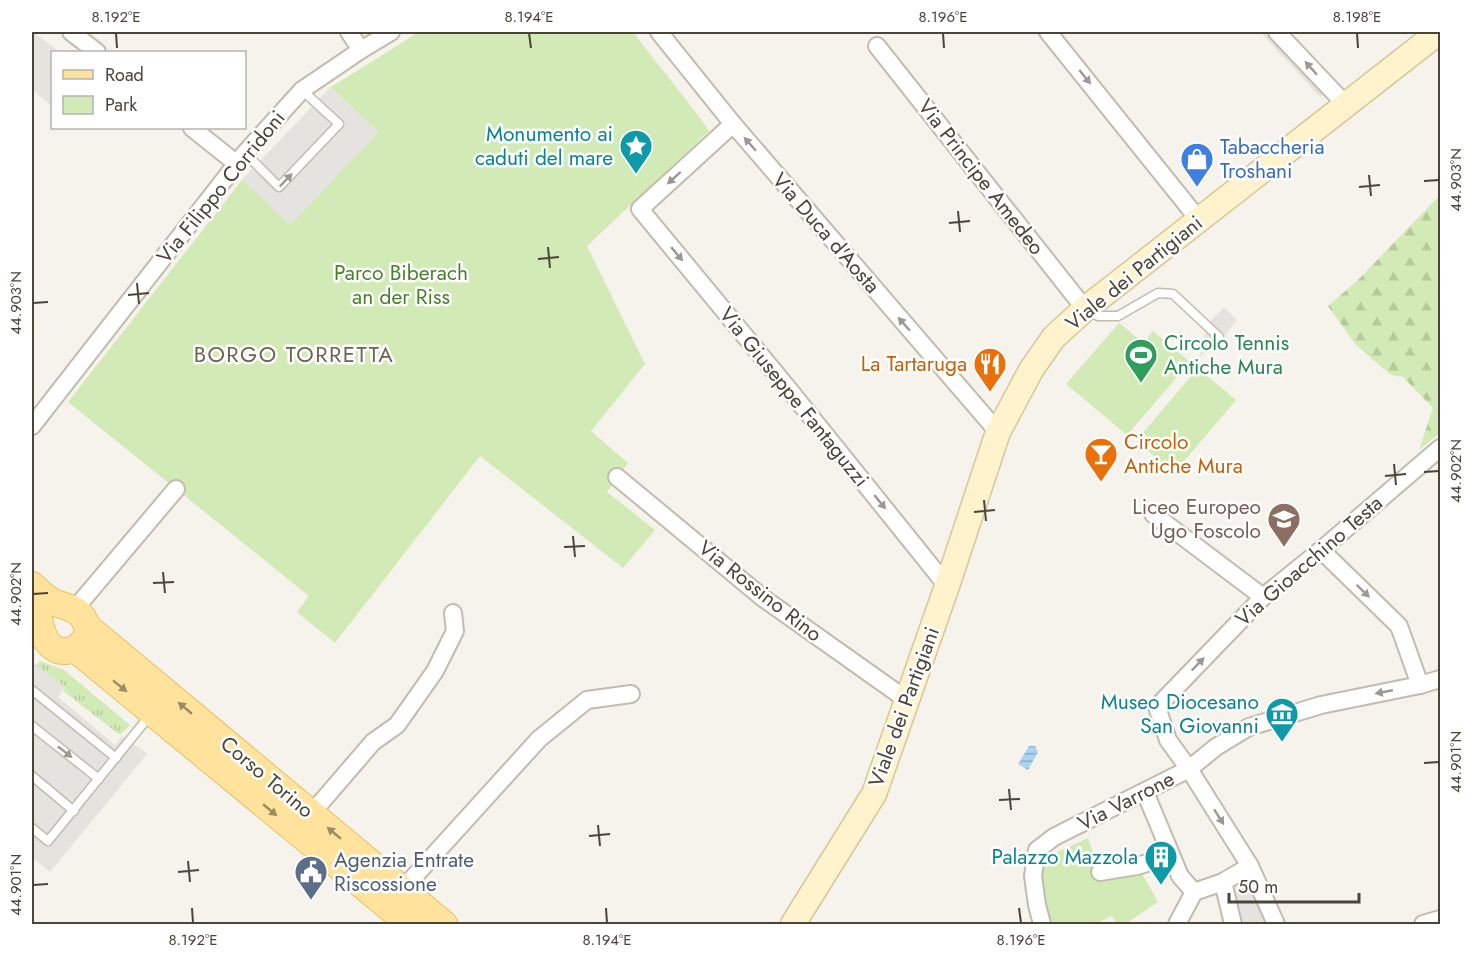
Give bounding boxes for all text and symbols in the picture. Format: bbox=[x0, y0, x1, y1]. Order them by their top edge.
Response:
text: 8.192°E bbox=[92, 6, 140, 28]
text: 8.194°E bbox=[504, 6, 554, 28]
text: 8.196°E bbox=[919, 6, 967, 28]
text: 8.198°E bbox=[1333, 6, 1381, 28]
legend bbox=[51, 51, 246, 129]
one-way arrow bbox=[1304, 61, 1318, 76]
text: Road bbox=[105, 62, 144, 88]
one-way arrow bbox=[1078, 69, 1091, 85]
text: Park bbox=[105, 92, 137, 118]
street label: Via Principe Amedeo bbox=[911, 93, 1051, 261]
street label: Via Filippo Corridoni bbox=[150, 104, 292, 270]
place label: Monumento ai caduti del mare bbox=[475, 119, 613, 173]
place icon: Monumento ai caduti del mare bbox=[618, 128, 654, 175]
place label: Tabaccheria Troshani bbox=[1220, 132, 1325, 186]
one-way arrow bbox=[744, 137, 757, 152]
shop icon: Tabaccheria Troshani bbox=[1179, 141, 1215, 188]
text: 44.903°N bbox=[1445, 148, 1467, 212]
street label: Via Duca d'Aosta bbox=[765, 166, 887, 300]
one-way arrow bbox=[667, 171, 682, 184]
one-way arrow bbox=[279, 172, 293, 187]
street label: Viale dei Partigiani bbox=[1059, 208, 1209, 338]
one-way arrow bbox=[670, 246, 683, 261]
park label: Parco Biberach an der Riss bbox=[334, 258, 468, 312]
text: 44.903°N bbox=[5, 271, 27, 335]
street label: Via Giuseppe Fantaguzzi bbox=[712, 301, 876, 493]
one-way arrow bbox=[898, 316, 911, 332]
place label: Circolo Tennis Antiche Mura bbox=[1164, 328, 1289, 382]
sports icon: Circolo Tennis Antiche Mura bbox=[1123, 337, 1159, 384]
district label: BORGO TORRETTA bbox=[194, 338, 394, 370]
restaurant icon: La Tartaruga bbox=[972, 346, 1008, 393]
place label: La Tartaruga bbox=[861, 349, 967, 379]
place label: Circolo Antiche Mura bbox=[1124, 427, 1243, 481]
bar icon: Circolo Antiche Mura bbox=[1083, 436, 1119, 483]
text: 44.902°N bbox=[1445, 439, 1467, 503]
street label: Via Gioacchino Testa bbox=[1229, 489, 1389, 633]
place label: Liceo Europeo Ugo Foscolo bbox=[1132, 492, 1261, 546]
one-way arrow bbox=[873, 494, 886, 509]
school or university icon: Liceo Europeo Ugo Foscolo bbox=[1266, 501, 1302, 548]
street label: Via Rossino Rino bbox=[692, 533, 828, 649]
text: 44.902°N bbox=[5, 562, 27, 626]
one-way arrow bbox=[1356, 583, 1370, 597]
street label: Viale dei Partigiani bbox=[861, 623, 947, 791]
one-way arrow bbox=[1190, 658, 1204, 672]
one-way arrow bbox=[112, 679, 127, 692]
place label: Museo Diocesano San Giovanni bbox=[1101, 687, 1259, 741]
one-way arrow bbox=[1374, 688, 1393, 697]
museum icon: Museo Diocesano San Giovanni bbox=[1264, 696, 1300, 743]
one-way arrow bbox=[178, 702, 193, 715]
street label: Corso Torino bbox=[214, 729, 320, 825]
text: 44.901°N bbox=[1445, 731, 1467, 793]
one-way arrow bbox=[58, 746, 73, 758]
street label: Via Varrone bbox=[1072, 764, 1180, 838]
one-way arrow bbox=[262, 803, 277, 816]
one-way arrow bbox=[1214, 809, 1225, 825]
one-way arrow bbox=[326, 827, 342, 840]
building icon: Palazzo Mazzola bbox=[1143, 839, 1179, 886]
place label: Palazzo Mazzola bbox=[992, 842, 1138, 872]
place label: Agenzia Entrate Riscossione bbox=[334, 845, 474, 899]
text: 44.901°N bbox=[5, 854, 27, 916]
public building icon: Agenzia Entrate Riscossione bbox=[293, 854, 329, 901]
scale bar bbox=[1229, 866, 1360, 904]
text: 50 m bbox=[1238, 874, 1278, 900]
text: 8.192°E bbox=[169, 929, 217, 951]
text: 8.194°E bbox=[582, 929, 632, 951]
text: 8.196°E bbox=[997, 929, 1045, 951]

